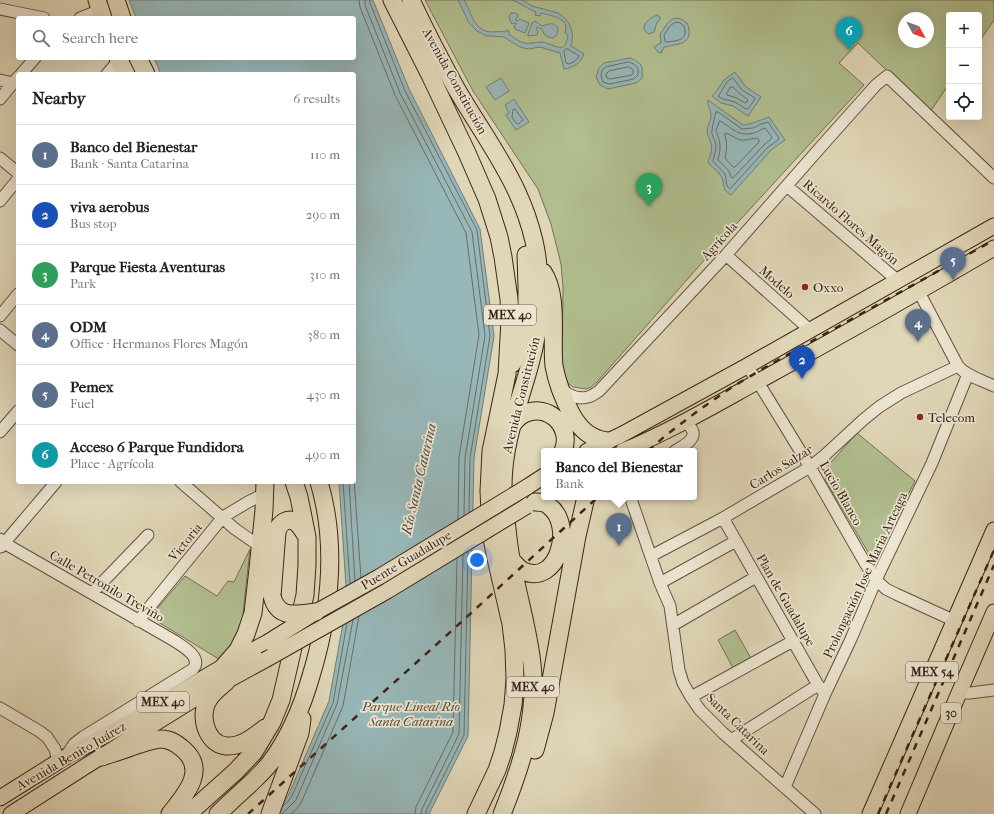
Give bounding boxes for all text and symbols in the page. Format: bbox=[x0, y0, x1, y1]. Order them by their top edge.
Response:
north arrow bbox=[898, 12, 934, 48]
map controls bbox=[946, 12, 982, 120]
button: + bbox=[946, 12, 982, 48]
search box bbox=[16, 16, 356, 60]
pin: 6 bbox=[836, 17, 862, 50]
street label: Avenida Constitución bbox=[419, 24, 491, 137]
icon: search bbox=[30, 27, 52, 49]
text: Search here bbox=[62, 29, 138, 47]
button: − bbox=[946, 48, 982, 84]
button: locate bbox=[946, 84, 982, 120]
text: Nearby bbox=[32, 88, 86, 108]
text: 6 results bbox=[293, 91, 340, 106]
text: Banco del Bienestar bbox=[70, 138, 197, 156]
text: 1 bbox=[43, 147, 47, 162]
text: 110 m bbox=[310, 147, 340, 162]
text: Bank · Santa Catarina bbox=[70, 156, 189, 171]
pin: 3 bbox=[636, 173, 662, 206]
street label: Ricardo Flores Magón bbox=[800, 176, 902, 268]
text: viva aerobus bbox=[70, 198, 149, 216]
text: 2 bbox=[42, 207, 48, 222]
text: 290 m bbox=[306, 207, 340, 222]
text: Bus stop bbox=[70, 216, 116, 231]
street label: Agrícola bbox=[697, 218, 741, 264]
pin: 5 bbox=[940, 247, 966, 280]
text: Parque Fiesta Aventuras bbox=[70, 258, 225, 276]
street label: Modelo bbox=[756, 263, 798, 302]
text: 3 bbox=[42, 267, 48, 282]
text: 310 m bbox=[309, 267, 340, 282]
text: Park bbox=[70, 276, 96, 291]
place label: Oxxo bbox=[813, 280, 844, 295]
marker: Oxxo bbox=[800, 282, 810, 292]
road number: MEX 40 bbox=[484, 305, 536, 325]
pin: 4 bbox=[905, 309, 931, 342]
text: ODM bbox=[70, 318, 107, 336]
text: 4 bbox=[41, 327, 49, 342]
text: 380 m bbox=[307, 327, 340, 342]
street label: Avenida Constitución bbox=[499, 335, 543, 456]
text: Office · Hermanos Flores Magón bbox=[70, 336, 248, 351]
pin: 2 bbox=[789, 346, 815, 379]
text: Pemex bbox=[70, 378, 114, 396]
text: 5 bbox=[42, 387, 48, 402]
text: 430 m bbox=[306, 387, 340, 402]
text: Fuel bbox=[70, 396, 94, 411]
place label: Telecom bbox=[928, 410, 975, 425]
marker: Telecom bbox=[915, 412, 925, 422]
water label: Río Santa Catarina bbox=[398, 422, 440, 537]
text: Acceso 6 Parque Fundidora bbox=[70, 438, 244, 456]
street label: Carlos Salzar bbox=[747, 441, 816, 492]
text: 6 bbox=[41, 447, 49, 462]
text: 490 m bbox=[305, 447, 340, 462]
popup bbox=[541, 448, 697, 500]
text: Place · Agrícola bbox=[70, 456, 154, 471]
text: Banco del Bienestar bbox=[555, 458, 683, 476]
street label: Lucio Blanco bbox=[817, 458, 866, 528]
text: Bank bbox=[555, 476, 584, 491]
street label: Prolongación Jose Maria Arteaga bbox=[820, 488, 911, 661]
pin: 1 bbox=[606, 513, 632, 546]
street label: Victoria bbox=[165, 519, 205, 565]
street label: Puente Guadalupe bbox=[358, 527, 454, 593]
street label: Calle Petronilo Treviño bbox=[47, 547, 167, 625]
your location bbox=[467, 550, 487, 570]
street label: Plan de Guadalupe bbox=[753, 551, 819, 649]
road number: MEX 54 bbox=[906, 662, 958, 682]
road number: MEX 40 bbox=[507, 677, 559, 697]
street label: Santa Catarina bbox=[703, 690, 773, 759]
road number: MEX 40 bbox=[137, 692, 189, 712]
park label: Parque Lineal Río Santa Catarina bbox=[361, 699, 460, 729]
road number: 30 bbox=[941, 703, 961, 723]
street label: Avenida Benito Juárez bbox=[13, 718, 129, 794]

